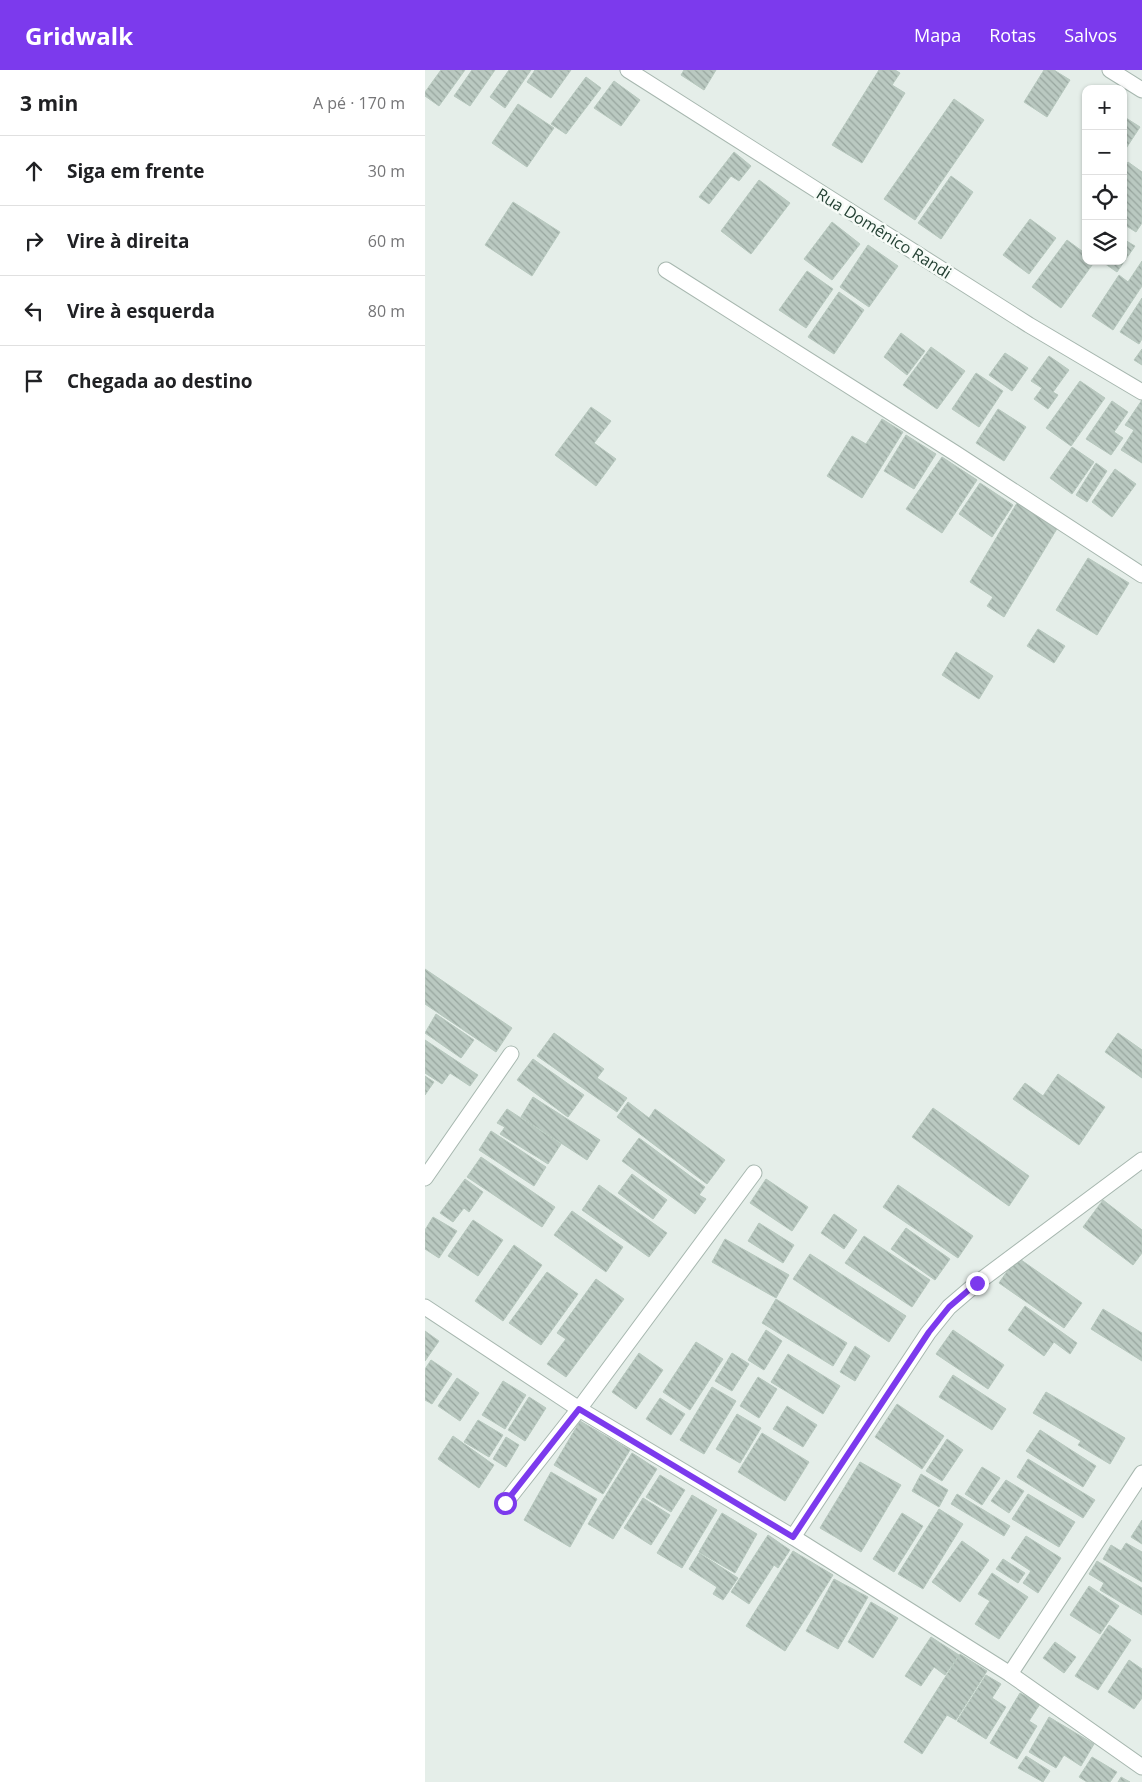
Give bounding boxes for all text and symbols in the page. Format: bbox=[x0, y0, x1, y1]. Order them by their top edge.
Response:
text: Gridwalk bbox=[25, 19, 133, 52]
text: Mapa bbox=[914, 23, 961, 47]
text: Rotas bbox=[989, 23, 1036, 47]
text: Salvos bbox=[1064, 23, 1117, 47]
map controls bbox=[1082, 85, 1127, 265]
button: + bbox=[1082, 85, 1127, 130]
text: 3 min bbox=[20, 89, 78, 117]
text: A pé · 170 m bbox=[313, 92, 405, 114]
button: − bbox=[1082, 130, 1127, 175]
icon: ahead bbox=[20, 157, 48, 185]
text: Siga em frente bbox=[67, 158, 204, 184]
text: 30 m bbox=[368, 160, 405, 182]
button: locate bbox=[1082, 175, 1127, 220]
street label: Rua Domênico Randi bbox=[812, 182, 956, 284]
button: layers bbox=[1082, 220, 1127, 265]
icon: right bbox=[20, 227, 48, 255]
text: Vire à direita bbox=[67, 228, 190, 254]
text: 60 m bbox=[368, 230, 405, 252]
icon: left bbox=[20, 297, 48, 325]
text: Vire à esquerda bbox=[67, 298, 215, 324]
text: 80 m bbox=[368, 300, 405, 322]
icon: arrive bbox=[20, 367, 48, 395]
text: Chegada ao destino bbox=[67, 368, 253, 394]
route end bbox=[966, 1272, 989, 1295]
route start bbox=[494, 1492, 517, 1515]

